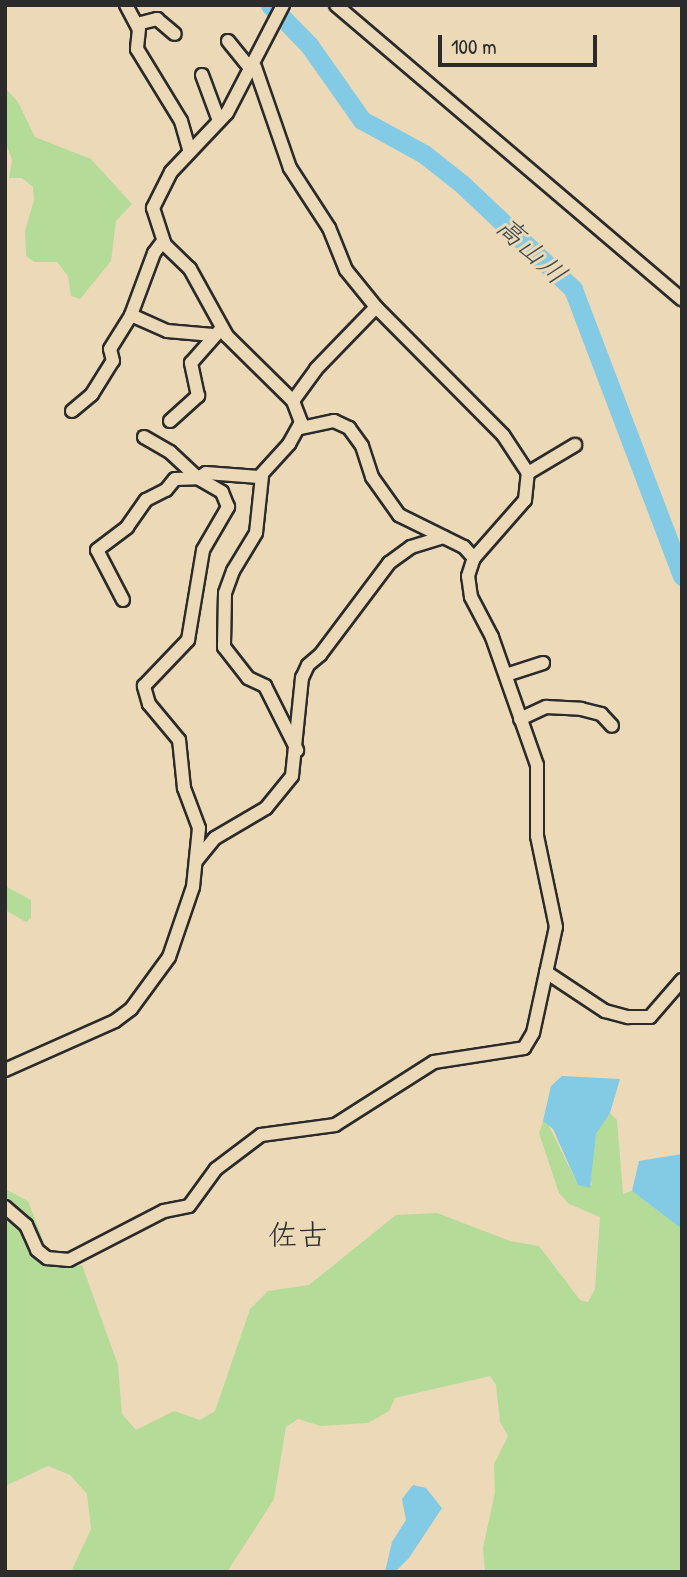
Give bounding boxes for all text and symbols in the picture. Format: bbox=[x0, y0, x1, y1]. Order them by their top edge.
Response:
scale bar bbox=[442, 21, 601, 65]
text: 100 m bbox=[451, 32, 497, 61]
water label: 高山川 bbox=[490, 209, 574, 291]
district label: 佐古 bbox=[268, 1216, 328, 1252]

